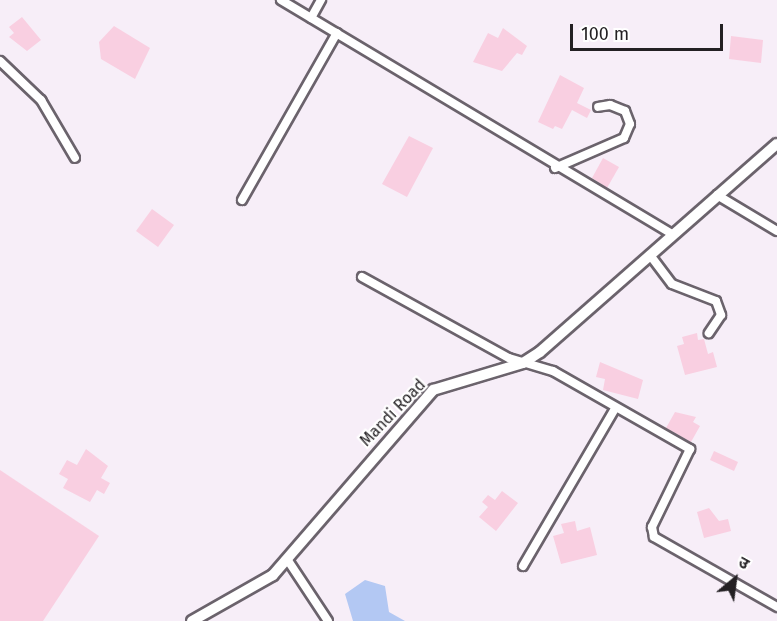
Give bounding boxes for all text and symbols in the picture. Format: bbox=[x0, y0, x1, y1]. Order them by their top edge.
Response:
scale bar bbox=[573, 12, 726, 50]
text: 100 m bbox=[581, 23, 629, 45]
street label: Mandi Road bbox=[356, 375, 430, 451]
north arrow bbox=[705, 549, 765, 609]
text: उ bbox=[735, 552, 753, 573]

